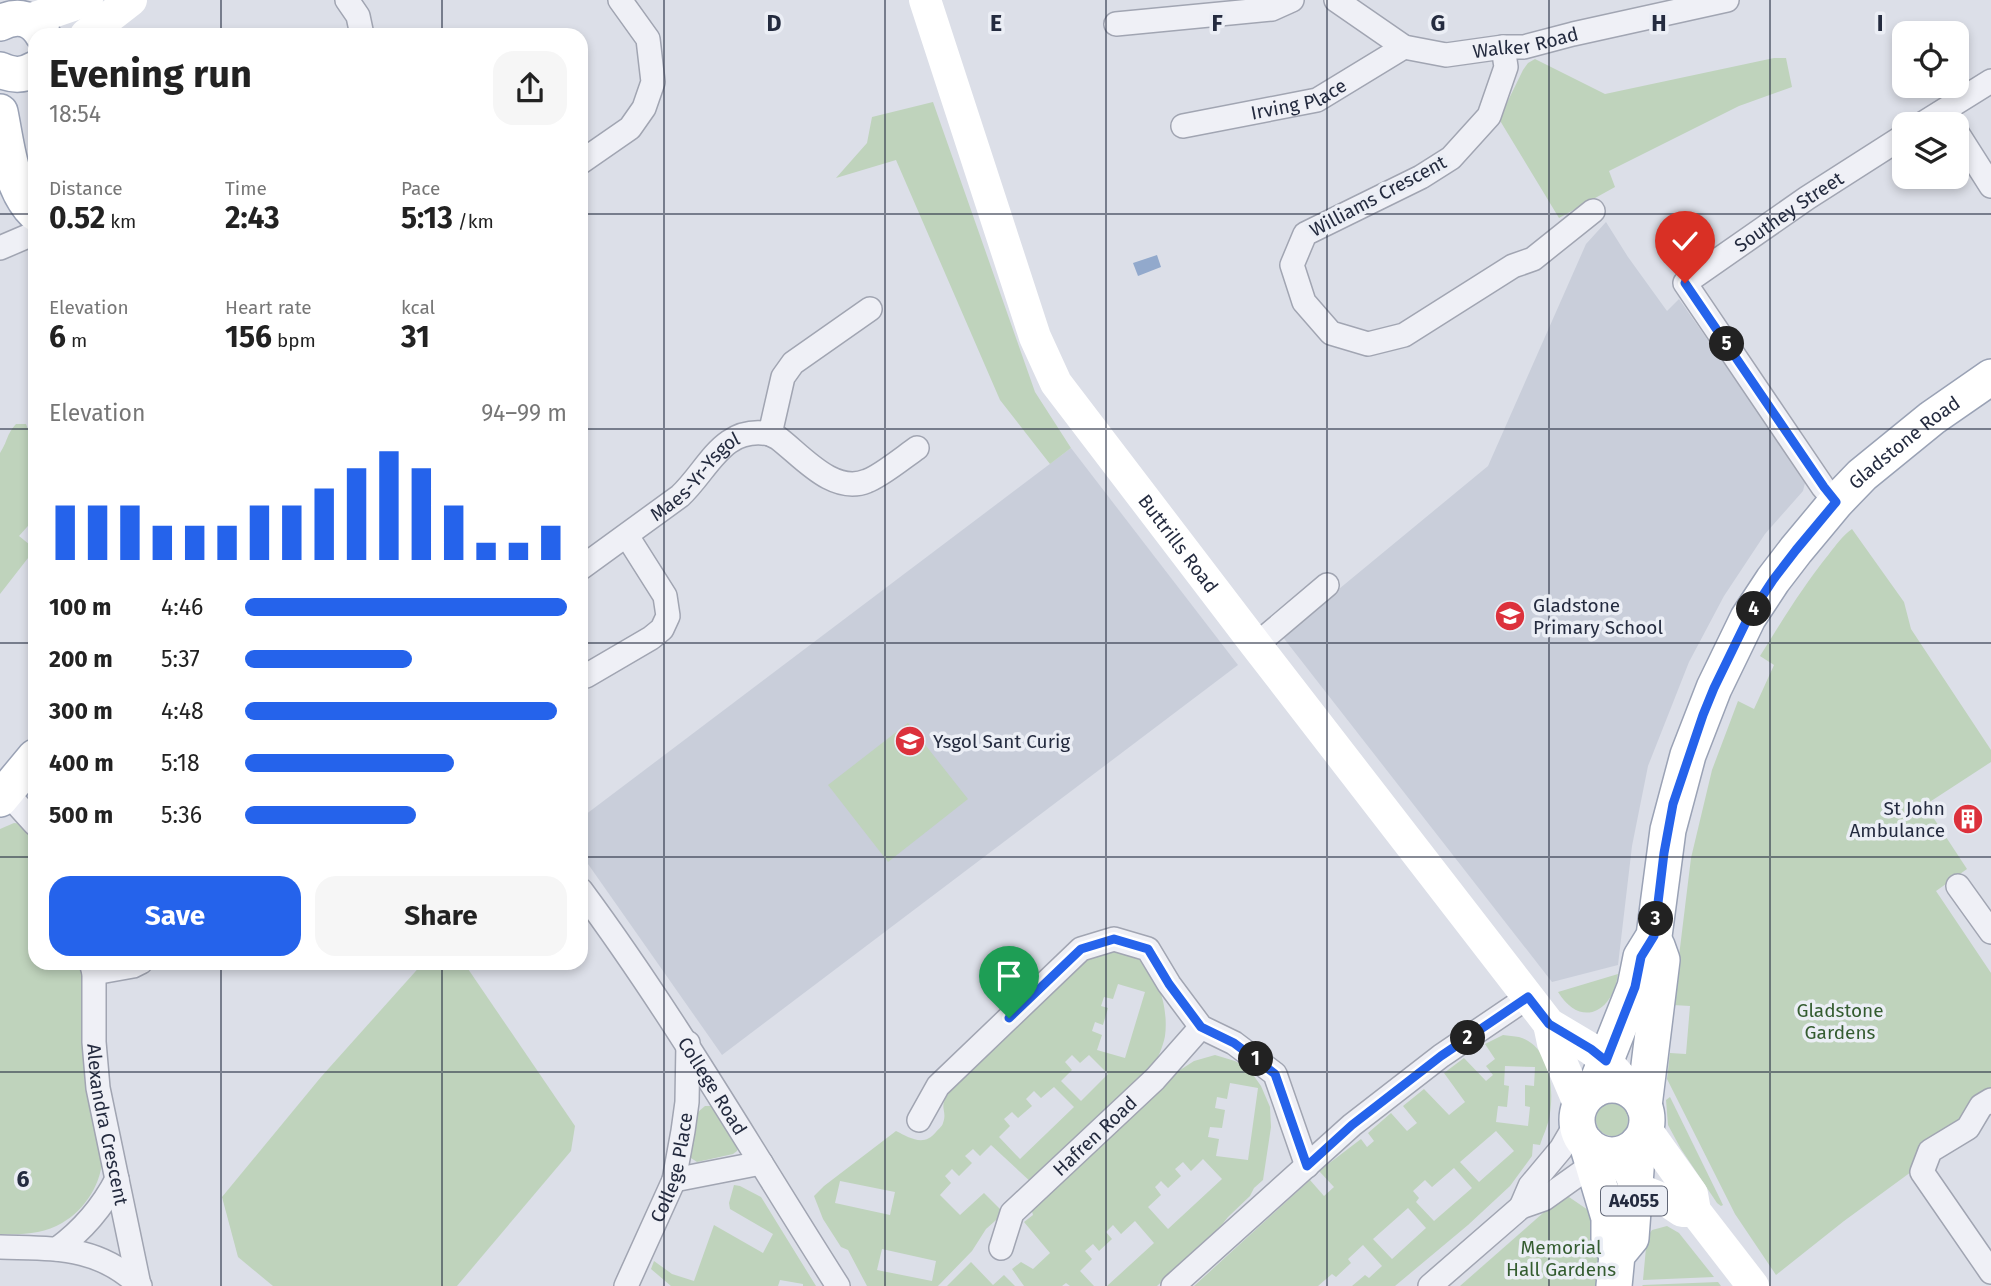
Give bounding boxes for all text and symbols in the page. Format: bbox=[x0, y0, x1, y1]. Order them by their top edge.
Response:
text: D bbox=[767, 9, 782, 37]
text: E bbox=[990, 9, 1002, 37]
text: F bbox=[1211, 9, 1223, 37]
text: G bbox=[1431, 9, 1445, 37]
text: H bbox=[1651, 9, 1667, 37]
text: I bbox=[1877, 9, 1883, 37]
map controls bbox=[1892, 21, 1969, 189]
button: locate bbox=[1892, 21, 1969, 98]
street label: Walker Road bbox=[1471, 22, 1581, 63]
text: Evening run bbox=[49, 51, 252, 97]
button: share bbox=[493, 51, 567, 125]
street label: Irving Place bbox=[1249, 73, 1351, 124]
text: 18:54 bbox=[49, 100, 101, 128]
button: layers bbox=[1892, 112, 1969, 189]
street label: Williams Crescent bbox=[1306, 150, 1450, 242]
street label: Southey Street bbox=[1730, 166, 1847, 257]
text: Distance bbox=[49, 177, 123, 200]
text: Time bbox=[225, 177, 267, 200]
text: Pace bbox=[401, 177, 440, 200]
text: 0.52 bbox=[49, 200, 105, 236]
text: 2:43 bbox=[225, 200, 280, 236]
text: 5:13 bbox=[401, 200, 453, 236]
text: km bbox=[105, 210, 136, 233]
text: /km bbox=[453, 210, 494, 233]
pin bbox=[1655, 211, 1715, 283]
icon: check bbox=[1666, 222, 1704, 260]
text: Elevation bbox=[49, 296, 129, 319]
text: Heart rate bbox=[225, 296, 312, 319]
text: kcal bbox=[401, 296, 435, 319]
text: 6 bbox=[49, 319, 66, 355]
text: 156 bbox=[225, 319, 272, 355]
text: 31 bbox=[401, 319, 430, 355]
pin: 5 bbox=[1710, 326, 1744, 362]
text: m bbox=[66, 329, 87, 352]
text: bpm bbox=[272, 329, 316, 352]
text: 5 bbox=[1721, 332, 1732, 355]
street label: Gladstone Road bbox=[1844, 391, 1964, 494]
text: Elevation bbox=[49, 399, 145, 427]
text: 94–99 m bbox=[481, 399, 567, 427]
street label: Maes-Yr-Ysgol bbox=[645, 426, 744, 526]
street label: Buttrills Road bbox=[1134, 490, 1223, 597]
pin: 4 bbox=[1736, 592, 1772, 626]
text: 100 m bbox=[49, 593, 111, 621]
text: 4:46 bbox=[161, 593, 203, 621]
place label: Gladstone Primary School bbox=[1533, 594, 1663, 639]
text: 4 bbox=[1748, 597, 1759, 620]
school or university icon: Gladstone Primary School bbox=[1493, 599, 1527, 633]
text: 200 m bbox=[49, 645, 113, 673]
text: 5:37 bbox=[161, 645, 200, 673]
text: 300 m bbox=[49, 697, 113, 725]
text: 4:48 bbox=[161, 697, 204, 725]
school or university icon: Ysgol Sant Curig bbox=[893, 724, 927, 758]
place label: Ysgol Sant Curig bbox=[933, 730, 1070, 753]
text: 400 m bbox=[49, 749, 114, 777]
text: 5:18 bbox=[161, 749, 200, 777]
place label: St John Ambulance bbox=[1849, 797, 1945, 842]
text: 500 m bbox=[49, 801, 113, 829]
text: 5:36 bbox=[161, 801, 202, 829]
building icon: St John Ambulance bbox=[1951, 802, 1985, 836]
button: Save bbox=[49, 876, 301, 956]
button: Share bbox=[315, 876, 567, 956]
pin: 3 bbox=[1638, 902, 1674, 936]
text: 3 bbox=[1651, 907, 1660, 930]
pin bbox=[979, 946, 1039, 1018]
icon: arrive bbox=[990, 957, 1028, 995]
park label: Gladstone Gardens bbox=[1796, 999, 1884, 1044]
pin: 2 bbox=[1450, 1020, 1486, 1056]
text: 2 bbox=[1463, 1026, 1472, 1049]
street label: College Road bbox=[673, 1032, 752, 1139]
pin: 1 bbox=[1238, 1042, 1274, 1076]
street label: Alexandra Crescent bbox=[83, 1043, 134, 1207]
text: 1 bbox=[1251, 1047, 1260, 1070]
street label: Hafren Road bbox=[1048, 1091, 1142, 1180]
street label: College Place bbox=[645, 1111, 697, 1226]
text: 6 bbox=[17, 1165, 30, 1193]
road number: A4055 bbox=[1601, 1186, 1667, 1216]
park label: Memorial Hall Gardens bbox=[1506, 1236, 1616, 1281]

